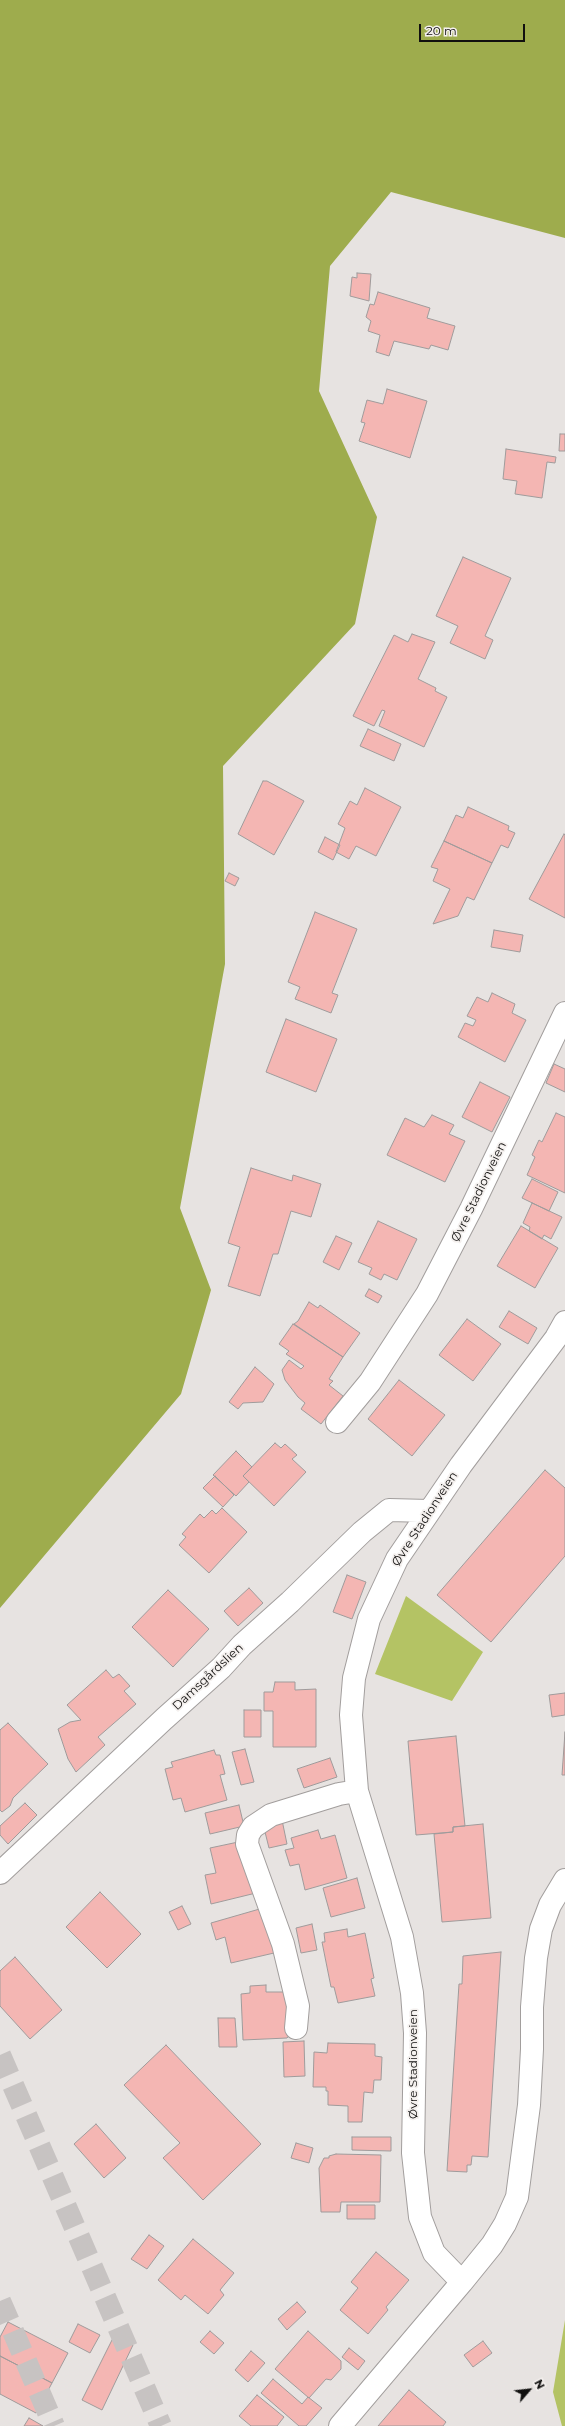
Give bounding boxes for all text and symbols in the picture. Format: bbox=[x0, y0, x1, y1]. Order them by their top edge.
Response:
scale bar bbox=[421, 16, 527, 42]
text: 20 m bbox=[426, 23, 457, 38]
street label: Øvre Stadionveien bbox=[448, 1140, 510, 1244]
street label: Øvre Stadionveien bbox=[389, 1469, 461, 1569]
street label: Damsgårdslien bbox=[170, 1641, 246, 1713]
street label: Øvre Stadionveien bbox=[406, 2009, 420, 2119]
north arrow bbox=[509, 2370, 549, 2410]
text: N bbox=[531, 2377, 548, 2392]

